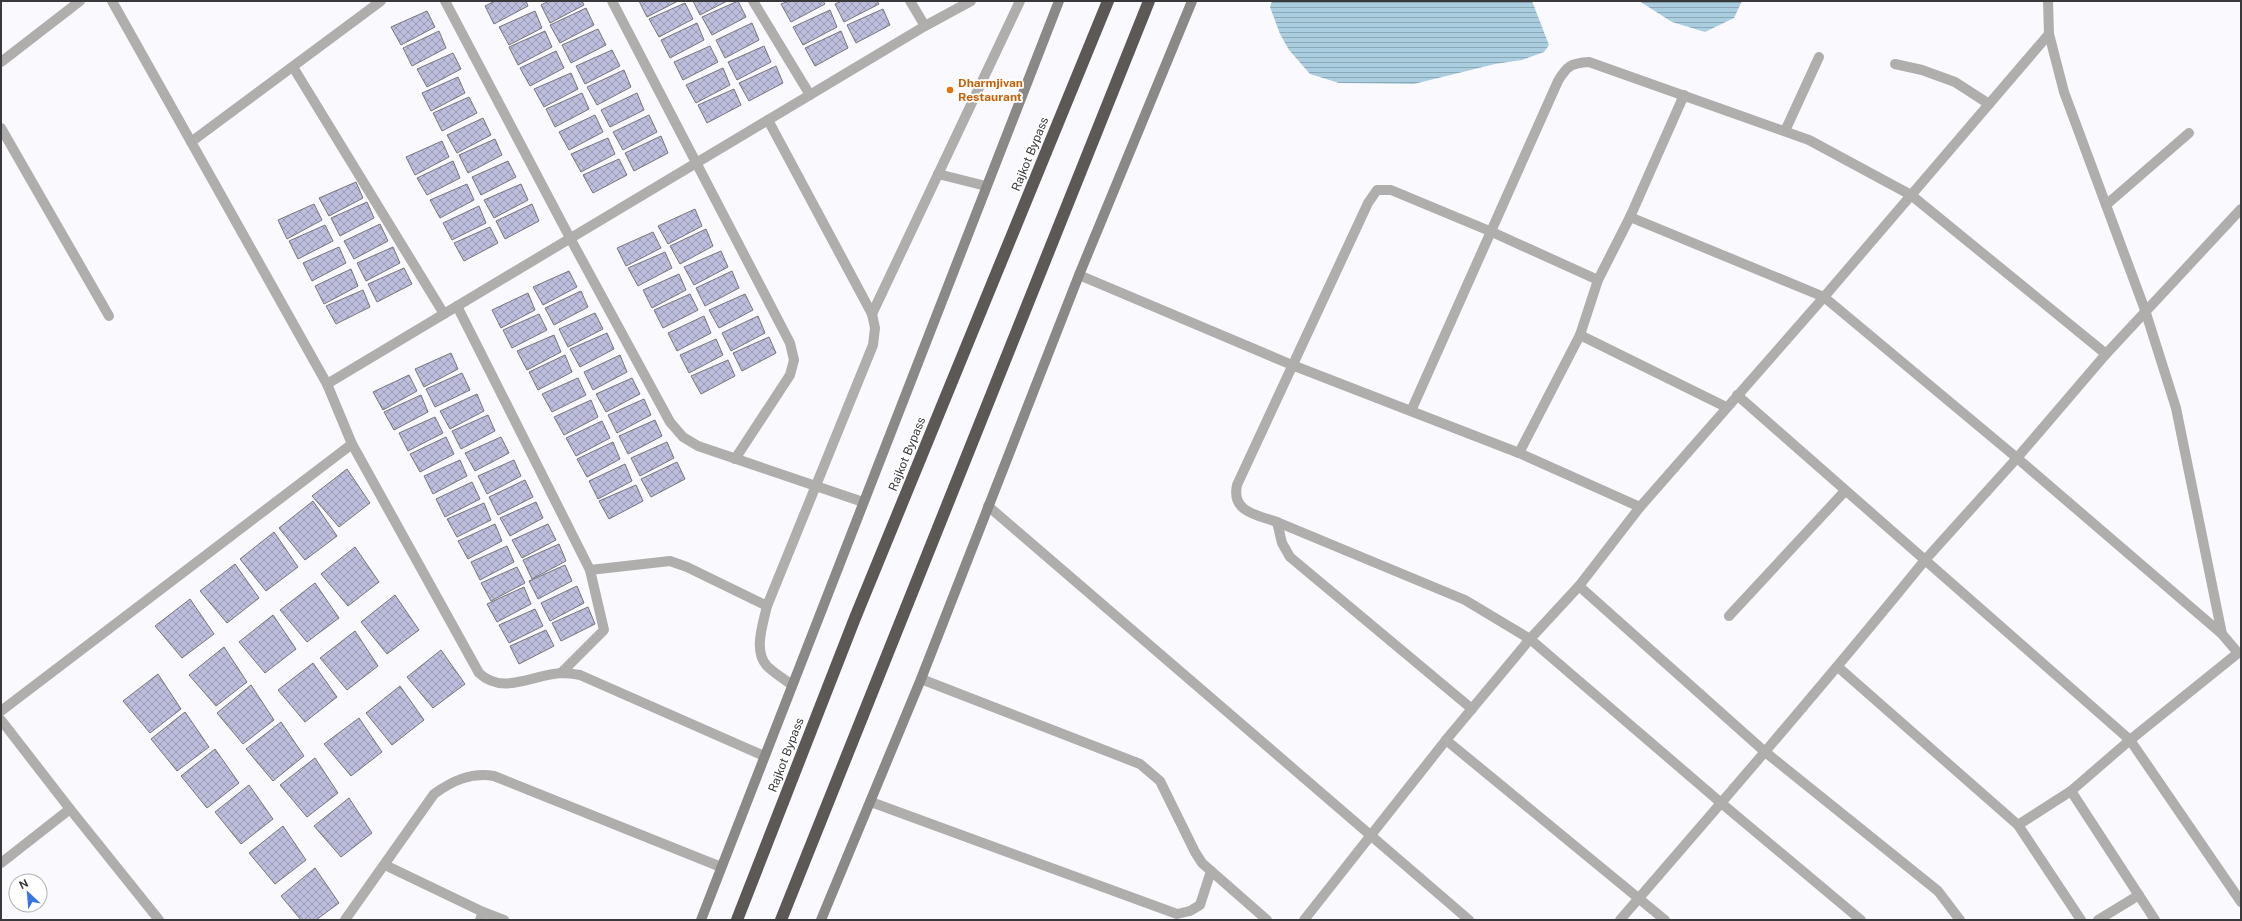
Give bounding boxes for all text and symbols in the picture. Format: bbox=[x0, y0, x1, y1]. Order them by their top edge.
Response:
place label: Dharmjivan Restaurant bbox=[958, 76, 1023, 104]
marker: Dharmjivan Restaurant bbox=[945, 85, 955, 95]
street label: Rajkot Bypass bbox=[1009, 115, 1051, 193]
street label: Rajkot Bypass bbox=[886, 415, 928, 493]
street label: Rajkot Bypass bbox=[765, 716, 807, 794]
north arrow bbox=[8, 873, 48, 913]
text: N bbox=[17, 877, 30, 891]

